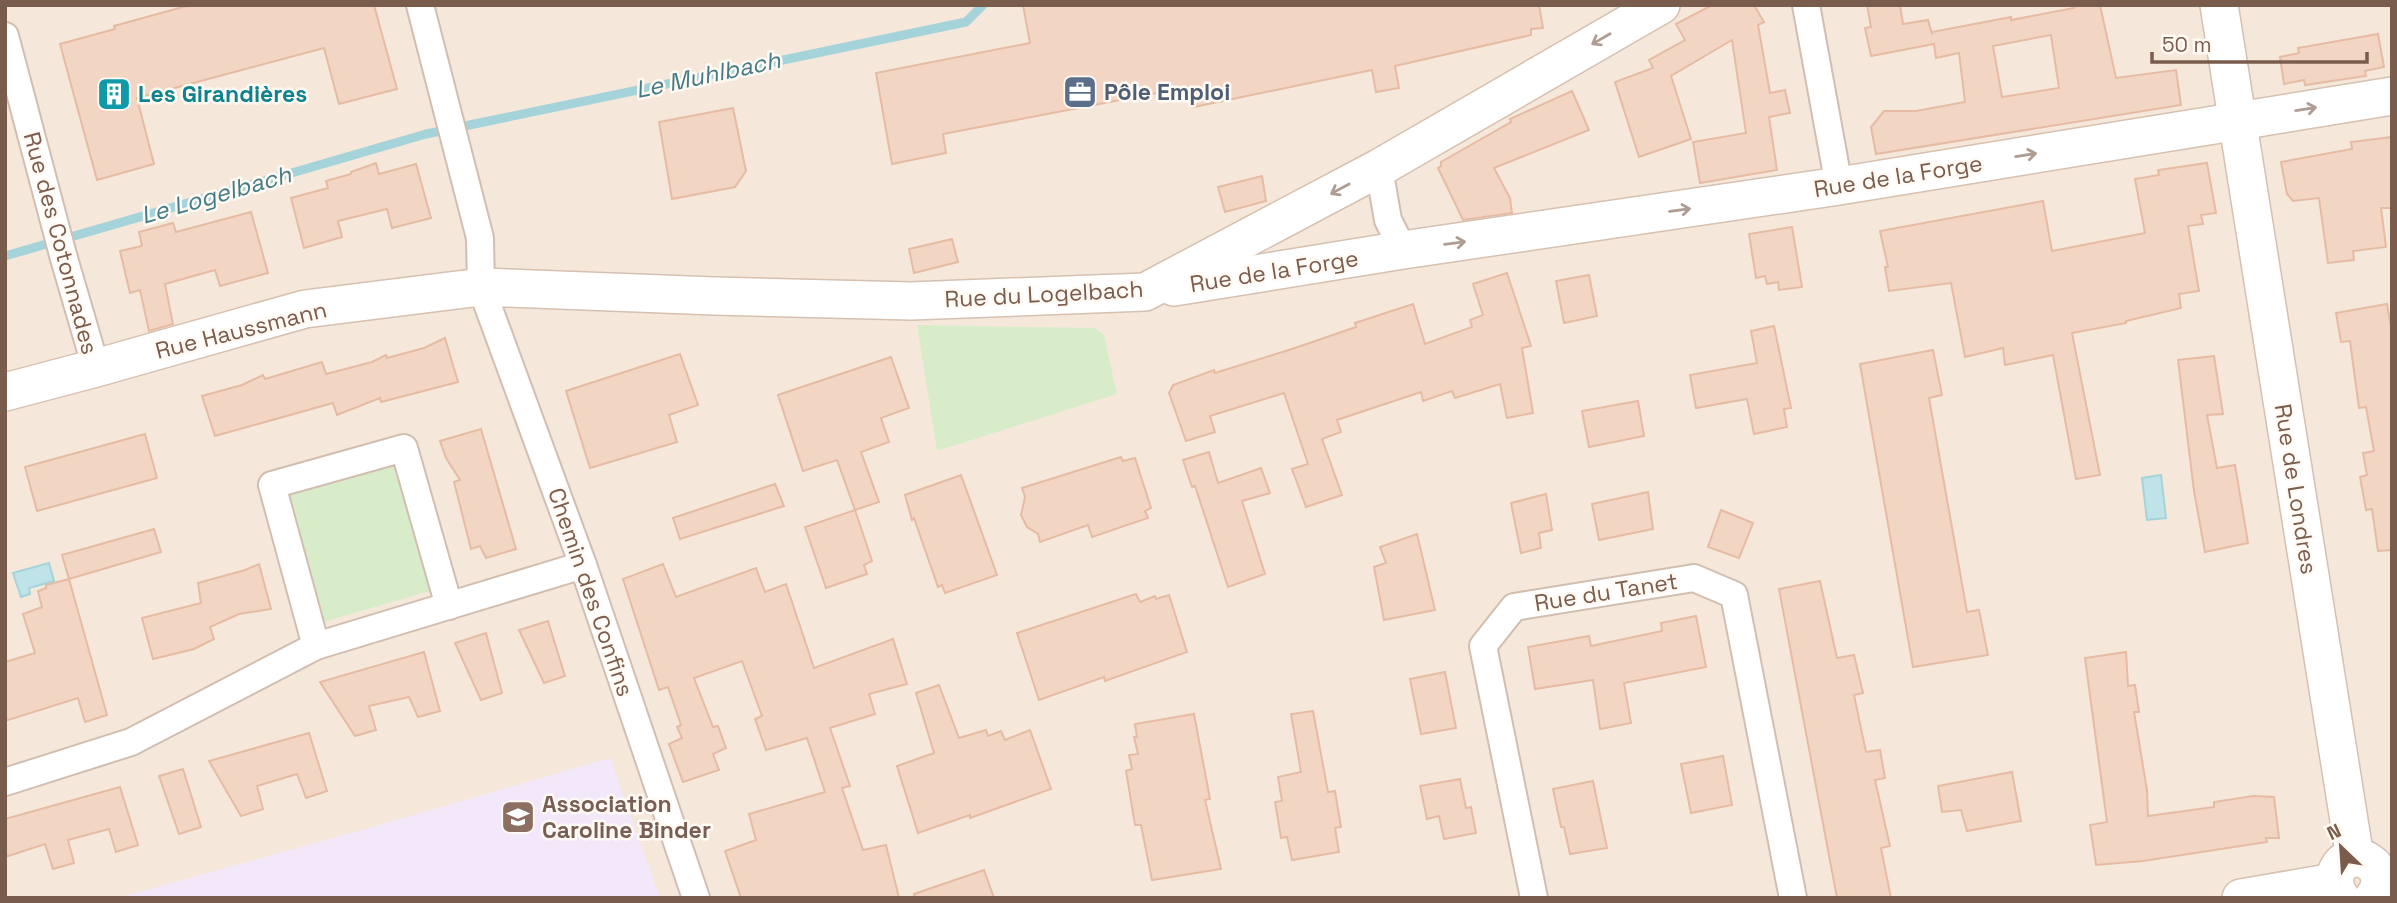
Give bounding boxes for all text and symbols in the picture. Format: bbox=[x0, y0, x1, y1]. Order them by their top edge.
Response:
scale bar bbox=[2152, 21, 2367, 65]
text: 50 m bbox=[2162, 31, 2212, 58]
one-way arrow bbox=[1592, 32, 1612, 46]
water label: Le Muhlbach bbox=[633, 44, 784, 105]
office icon: Pôle Emploi bbox=[1061, 73, 1099, 111]
building icon: Les Girandières bbox=[95, 75, 133, 113]
place label: Pôle Emploi bbox=[1104, 77, 1230, 107]
place label: Les Girandières bbox=[138, 79, 307, 109]
one-way arrow bbox=[2294, 103, 2316, 116]
street label: Rue des Cotonnades bbox=[17, 128, 105, 358]
street label: Rue de la Forge bbox=[1812, 148, 1984, 204]
one-way arrow bbox=[2014, 148, 2037, 161]
water label: Le Logelbach bbox=[137, 158, 296, 231]
one-way arrow bbox=[1330, 182, 1351, 196]
one-way arrow bbox=[1668, 203, 1691, 216]
one-way arrow bbox=[1443, 236, 1466, 249]
street label: Rue de la Forge bbox=[1188, 243, 1360, 299]
street label: Rue du Logelbach bbox=[944, 274, 1144, 314]
street label: Rue Haussmann bbox=[152, 294, 330, 366]
street label: Rue de Londres bbox=[2268, 402, 2324, 576]
street label: Chemin des Confins bbox=[541, 484, 641, 700]
street label: Rue du Tanet bbox=[1532, 566, 1680, 618]
place label: Association Caroline Binder bbox=[542, 789, 711, 845]
school or university icon: Association Caroline Binder bbox=[499, 798, 537, 836]
north arrow bbox=[2306, 812, 2376, 882]
text: N bbox=[2323, 818, 2345, 846]

